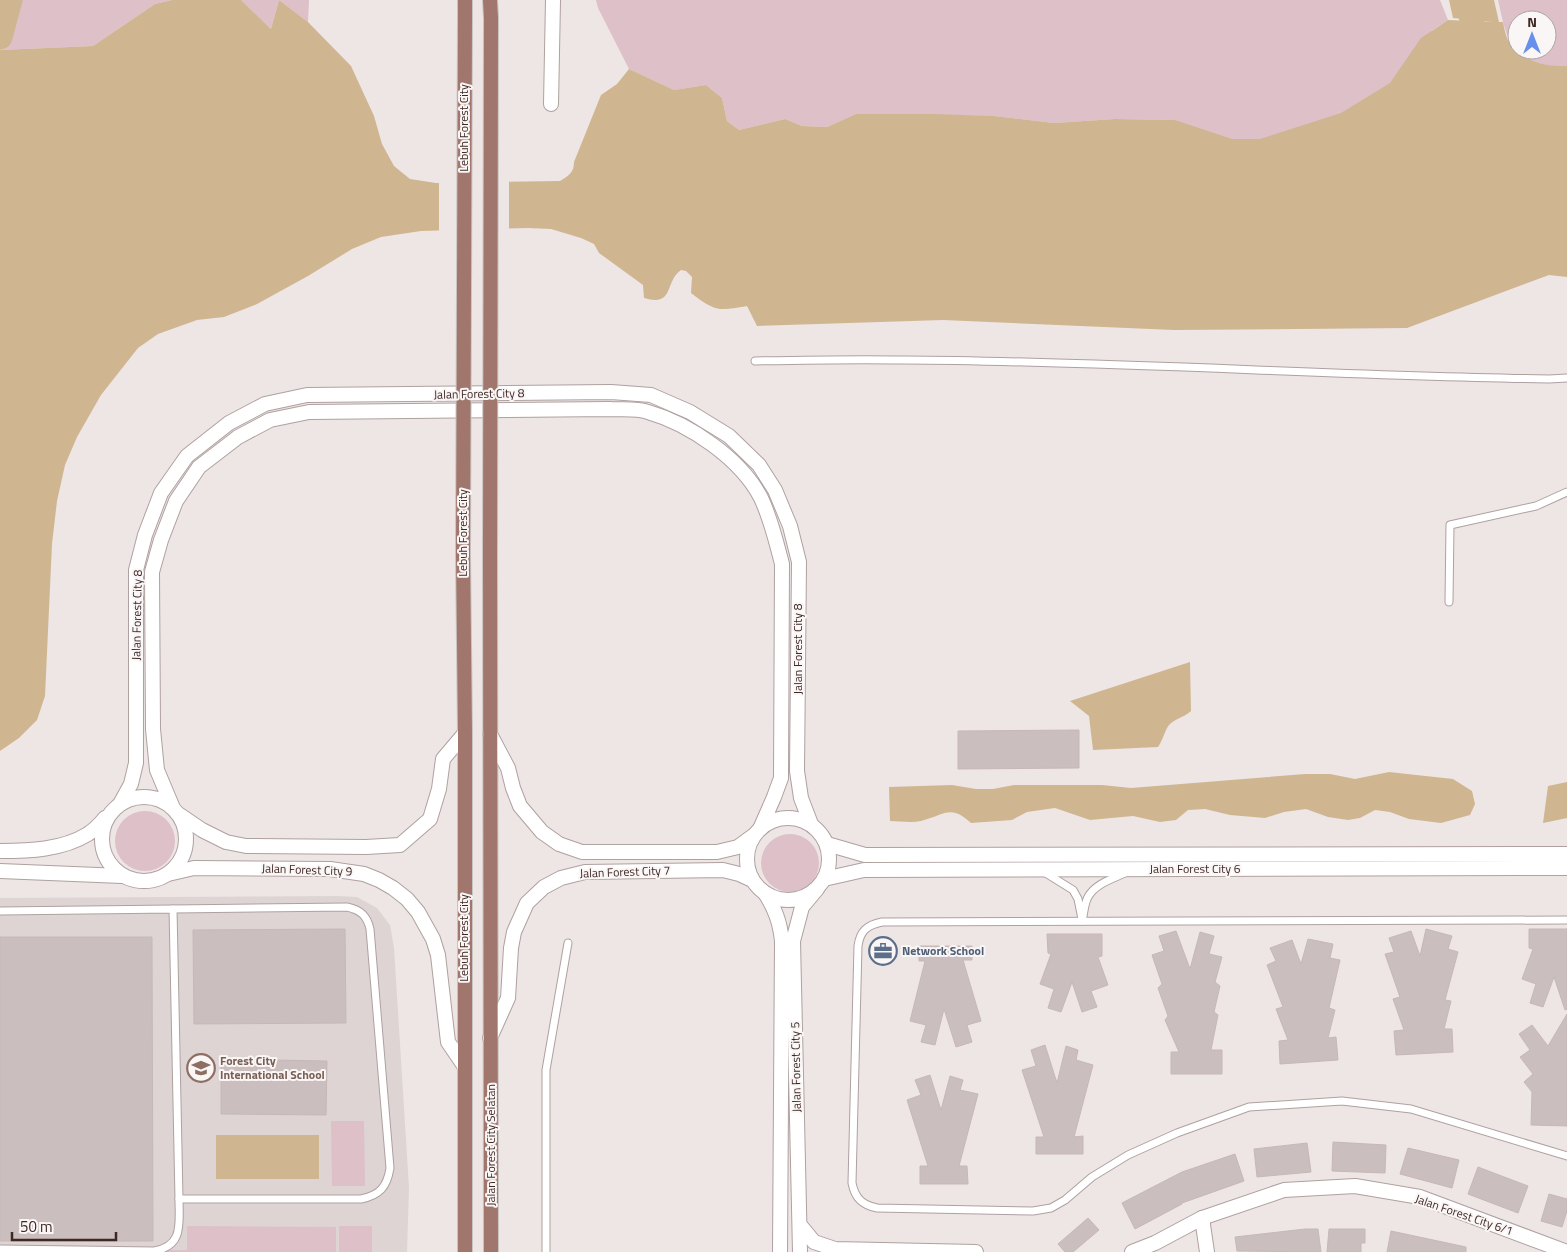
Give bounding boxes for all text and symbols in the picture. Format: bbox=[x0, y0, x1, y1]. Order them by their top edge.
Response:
north arrow bbox=[1507, 10, 1557, 60]
text: N bbox=[1527, 11, 1537, 32]
street label: Lebuh Forest City bbox=[454, 84, 473, 172]
street label: Jalan Forest City 8 bbox=[433, 383, 525, 404]
street label: Lebuh Forest City bbox=[453, 489, 472, 577]
street label: Jalan Forest City 8 bbox=[126, 569, 147, 661]
street label: Jalan Forest City 8 bbox=[788, 603, 807, 694]
street label: Jalan Forest City 9 bbox=[261, 858, 353, 881]
street label: Jalan Forest City 6 bbox=[1150, 859, 1241, 878]
street label: Jalan Forest City 7 bbox=[579, 860, 671, 883]
street label: Lebuh Forest City bbox=[454, 894, 473, 982]
office icon: Network School bbox=[868, 936, 898, 966]
place label: Network School bbox=[902, 941, 984, 960]
street label: Jalan Forest City 5 bbox=[785, 1021, 806, 1113]
place label: Forest City International School bbox=[220, 1051, 325, 1084]
school or university icon: Forest City International School bbox=[186, 1053, 216, 1083]
street label: Jalan Forest City Selatan bbox=[481, 1084, 500, 1206]
street label: Jalan Forest City 6/1 bbox=[1413, 1189, 1516, 1240]
scale bar bbox=[12, 1210, 116, 1242]
text: 50 m bbox=[20, 1215, 53, 1238]

